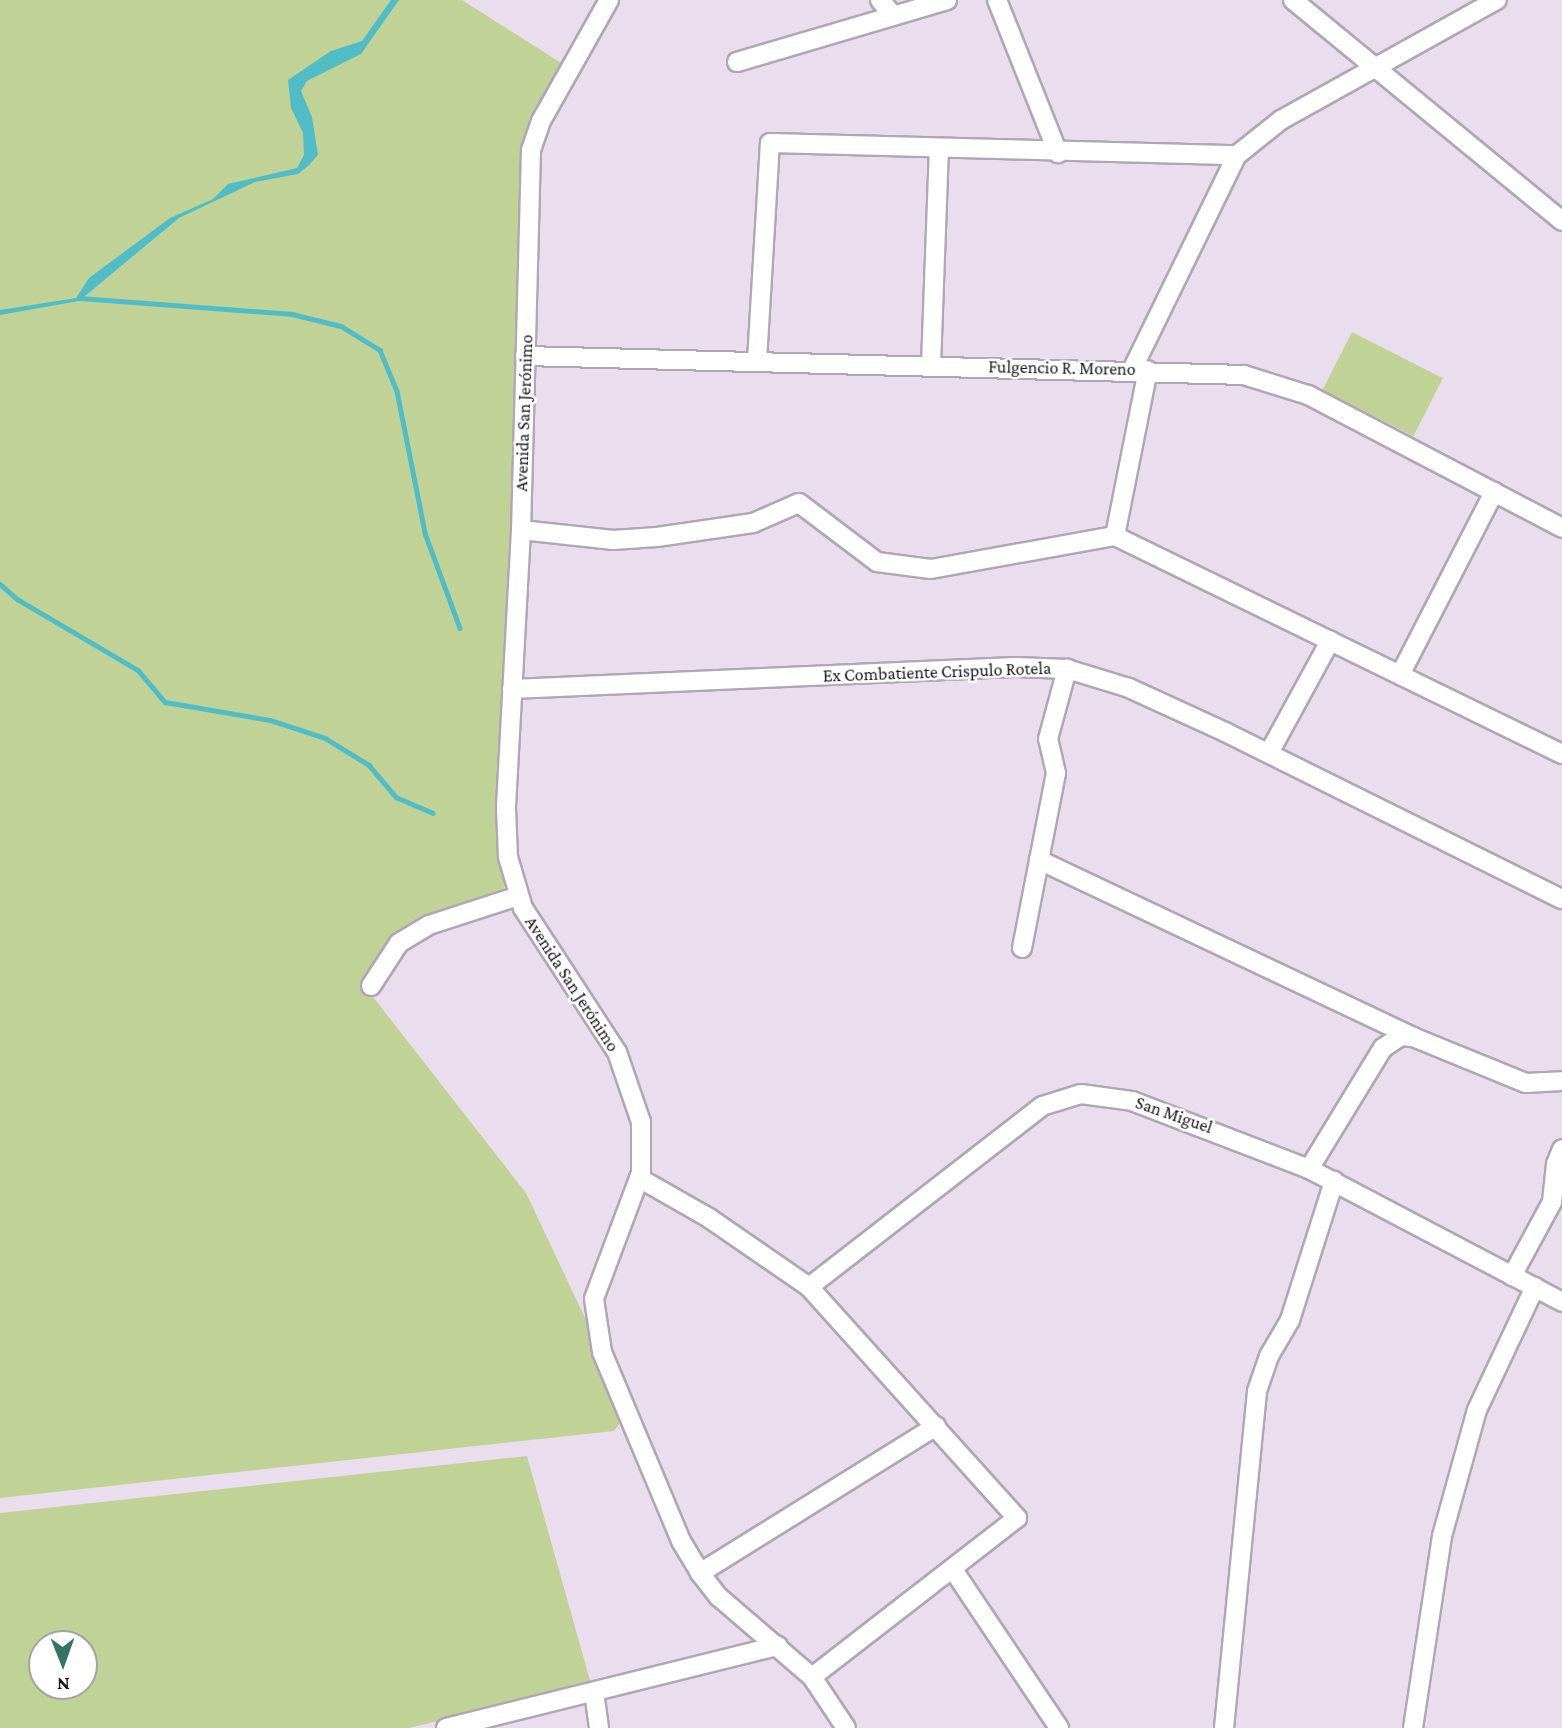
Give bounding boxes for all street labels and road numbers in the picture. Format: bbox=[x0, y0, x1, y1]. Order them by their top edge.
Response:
street label: Avenida San Jerónimo bbox=[510, 334, 538, 492]
street label: Fulgencio R. Moreno bbox=[988, 356, 1136, 380]
street label: Ex Combatiente Crispulo Rotela bbox=[822, 657, 1052, 687]
street label: Avenida San Jerónimo bbox=[520, 912, 624, 1056]
street label: San Miguel bbox=[1133, 1092, 1215, 1138]

